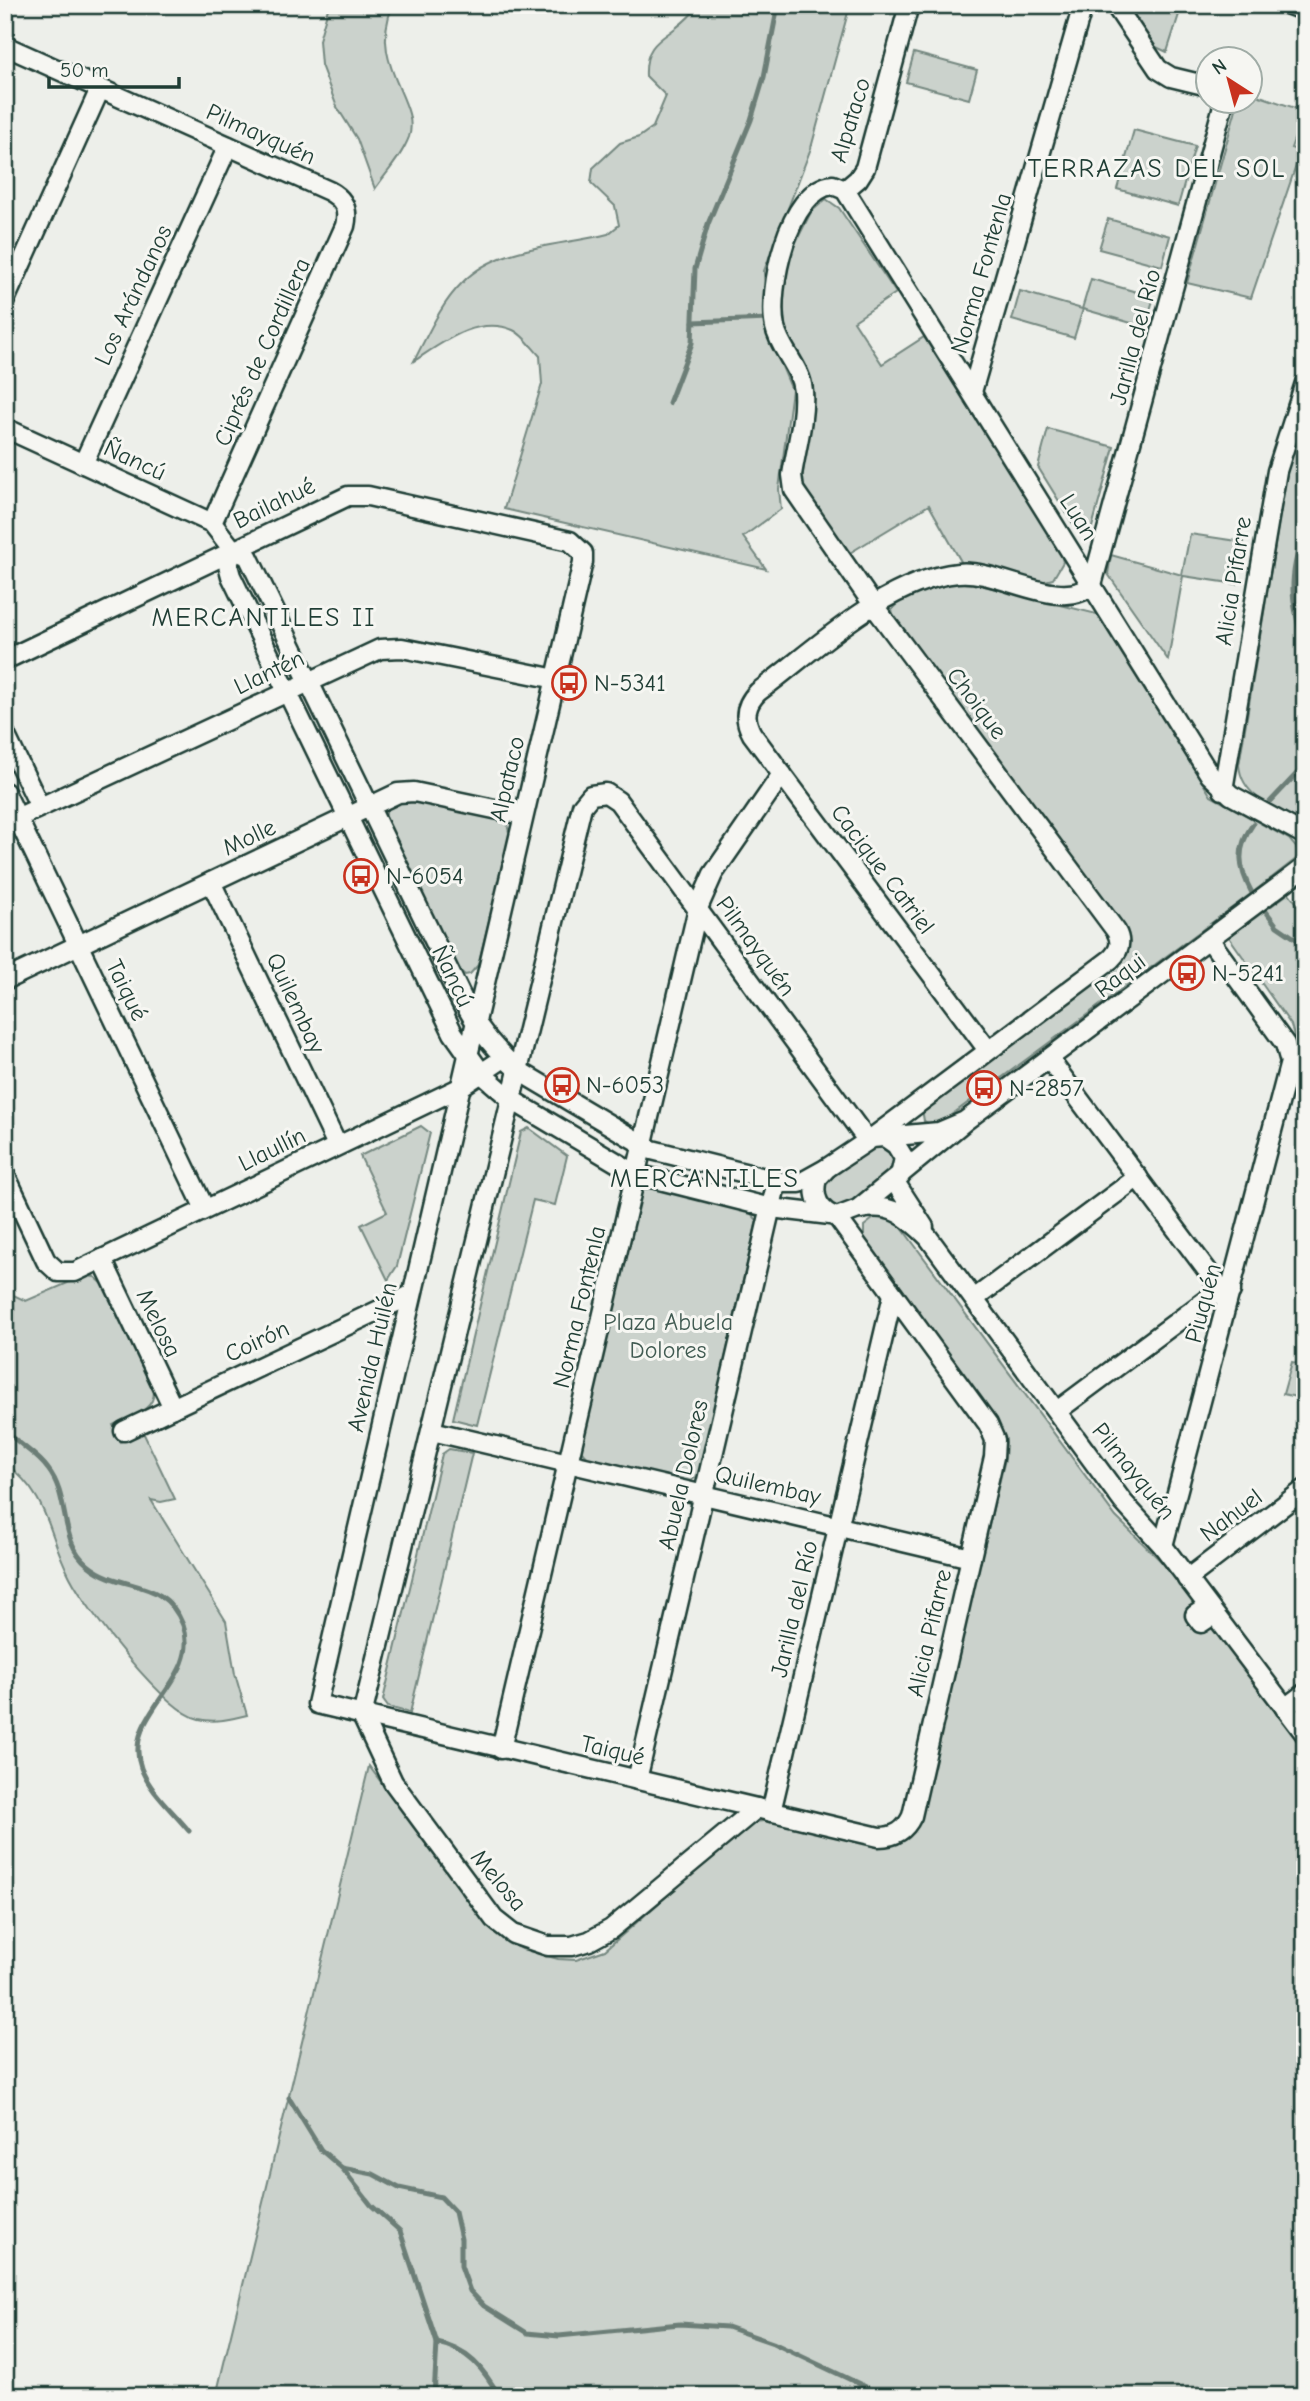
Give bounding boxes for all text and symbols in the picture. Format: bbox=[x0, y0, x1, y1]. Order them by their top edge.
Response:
scale bar bbox=[49, 46, 178, 90]
north arrow bbox=[1194, 46, 1264, 116]
text: N bbox=[1208, 55, 1231, 80]
text: 50 m bbox=[60, 58, 109, 82]
street label: Alpataco bbox=[824, 74, 876, 166]
street label: Pilmayquén bbox=[202, 97, 320, 171]
district label: TERRAZAS DEL SOL bbox=[1028, 154, 1286, 184]
street label: Norma Fontenla bbox=[945, 189, 1017, 357]
street label: Los Arándanos bbox=[88, 220, 178, 370]
street label: Ciprés de Cordillera bbox=[208, 254, 316, 450]
street label: Jarilla del Río bbox=[1103, 266, 1167, 408]
street label: Ñancú bbox=[100, 434, 170, 486]
street label: Bailahué bbox=[229, 471, 319, 535]
street label: Luan bbox=[1054, 489, 1104, 545]
street label: Alicia Pifarre bbox=[1209, 514, 1257, 648]
district label: MERCANTILES II bbox=[151, 603, 377, 633]
street label: Llantén bbox=[229, 644, 309, 700]
street label: Choique bbox=[941, 662, 1013, 744]
bus stop icon: N-5341 bbox=[550, 664, 588, 702]
place label: N-5341 bbox=[594, 669, 666, 697]
street label: Alpataco bbox=[484, 733, 530, 825]
street label: Cacique Catriel bbox=[825, 799, 941, 939]
street label: Molle bbox=[218, 813, 280, 861]
bus stop icon: N-6054 bbox=[342, 857, 380, 895]
place label: N-6054 bbox=[386, 862, 464, 890]
street label: Pilmayquén bbox=[710, 891, 802, 1001]
street label: Ñancú bbox=[426, 941, 480, 1011]
street label: Raqui bbox=[1089, 947, 1151, 1003]
street label: Quilembay bbox=[261, 948, 332, 1058]
bus stop icon: N-5241 bbox=[1168, 954, 1206, 992]
street label: Taiqué bbox=[100, 955, 154, 1025]
place label: N-5241 bbox=[1212, 959, 1284, 987]
bus stop icon: N-6053 bbox=[543, 1066, 581, 1104]
bus stop icon: N-2857 bbox=[965, 1069, 1003, 1107]
place label: N-6053 bbox=[586, 1071, 664, 1099]
place label: N-2857 bbox=[1009, 1074, 1084, 1102]
street label: Llaullín bbox=[234, 1121, 310, 1177]
district label: MERCANTILES bbox=[610, 1164, 800, 1194]
street label: Norma Fontenla bbox=[547, 1223, 611, 1391]
street label: Piuquén bbox=[1179, 1260, 1227, 1346]
street label: Avenida Huilén bbox=[341, 1279, 403, 1435]
street label: Melosa bbox=[131, 1284, 187, 1362]
park label: Plaza Abuela Dolores bbox=[603, 1308, 733, 1364]
street label: Coirón bbox=[220, 1314, 294, 1368]
street label: Abuela Dolores bbox=[652, 1397, 714, 1553]
street label: Pilmayquén bbox=[1086, 1417, 1182, 1525]
street label: Quilembay bbox=[712, 1459, 824, 1511]
street label: Nahuel bbox=[1194, 1483, 1268, 1547]
street label: Jarilla del Río bbox=[765, 1538, 823, 1680]
street label: Alicia Pifarre bbox=[901, 1566, 957, 1700]
street label: Taiqué bbox=[578, 1729, 648, 1771]
street label: Melosa bbox=[465, 1843, 533, 1917]

